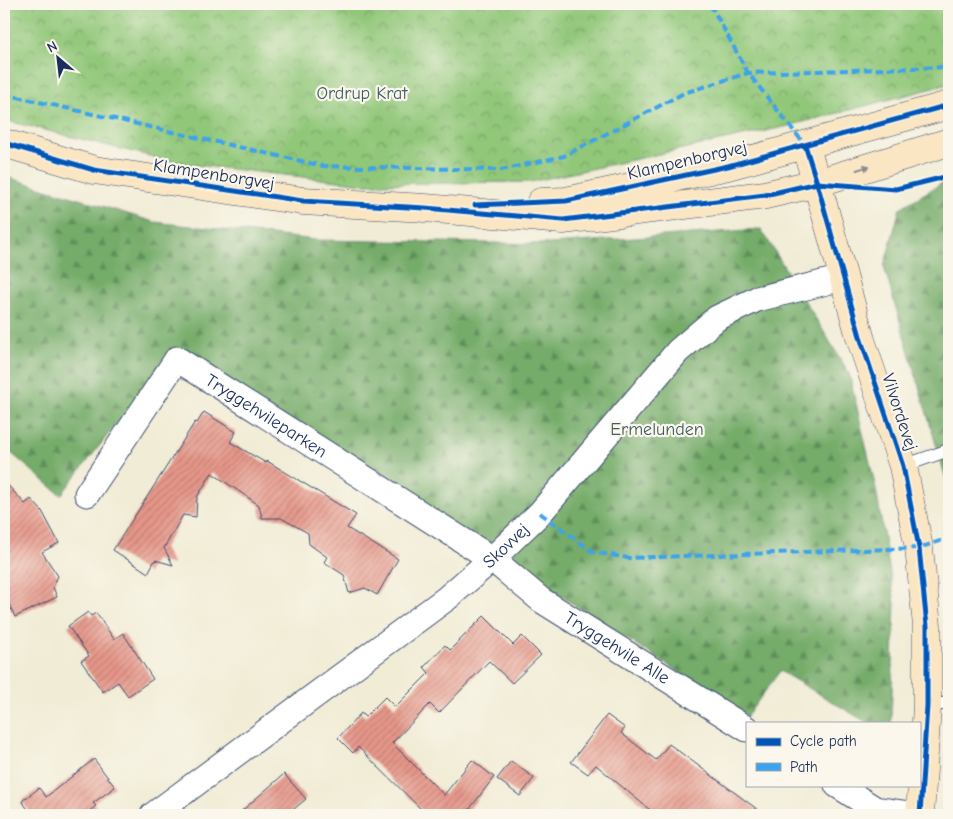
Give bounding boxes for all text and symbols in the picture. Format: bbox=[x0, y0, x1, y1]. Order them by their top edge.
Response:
north arrow bbox=[32, 32, 82, 82]
text: N bbox=[44, 37, 60, 57]
park label: Ordrup Krat bbox=[317, 83, 408, 104]
street label: Klampenborgvej bbox=[625, 136, 749, 184]
street label: Klampenborgvej bbox=[152, 155, 276, 194]
one-way arrow bbox=[856, 163, 871, 171]
street label: Tryggehvileparken bbox=[201, 370, 331, 463]
street label: Vilvordevej bbox=[877, 371, 922, 453]
park label: Ermelunden bbox=[610, 419, 704, 440]
street label: Skovvej bbox=[479, 519, 533, 573]
street label: Tryggehvile Alle bbox=[560, 607, 673, 689]
legend bbox=[746, 722, 920, 786]
text: Cycle path bbox=[790, 732, 857, 750]
text: Path bbox=[790, 758, 818, 776]

